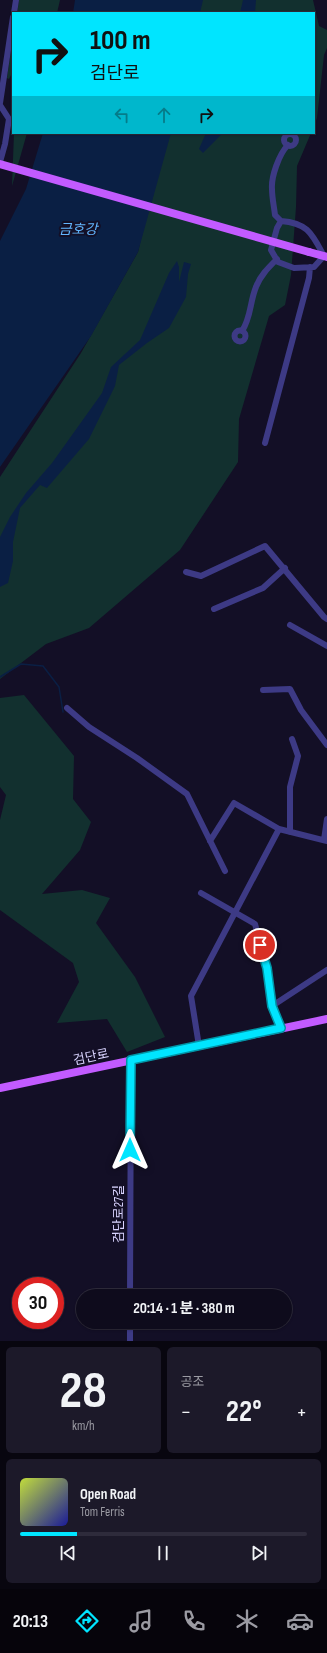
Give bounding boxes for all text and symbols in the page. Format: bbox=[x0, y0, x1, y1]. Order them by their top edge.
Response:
text: 100 m bbox=[90, 24, 151, 57]
icon: right bbox=[24, 28, 76, 80]
text: 검단로 bbox=[90, 63, 140, 84]
icon: left bbox=[111, 104, 133, 126]
icon: ahead bbox=[153, 104, 175, 126]
icon: right bbox=[195, 104, 217, 126]
water label: 금호강 bbox=[59, 221, 99, 238]
pin bbox=[243, 928, 277, 962]
icon: arrive bbox=[249, 934, 271, 956]
street label: 검단로 bbox=[72, 1045, 110, 1069]
position arrow bbox=[109, 1129, 151, 1171]
street label: 검단로27길 bbox=[111, 1185, 127, 1243]
speed limit sign: 30 bbox=[12, 1277, 64, 1329]
text: 20:14 · 1 분 · 380 m bbox=[133, 1299, 235, 1318]
text: 28 bbox=[60, 1360, 107, 1423]
text: 공조 bbox=[181, 1374, 204, 1390]
text: 22° bbox=[226, 1394, 262, 1430]
text: − bbox=[181, 1399, 191, 1426]
text: + bbox=[296, 1399, 307, 1426]
text: km/h bbox=[72, 1418, 94, 1434]
text: Open Road bbox=[80, 1485, 136, 1504]
text: Tom Ferris bbox=[80, 1504, 125, 1520]
icon: previous bbox=[57, 1542, 79, 1564]
icon: pause bbox=[152, 1542, 174, 1564]
icon: next bbox=[248, 1542, 270, 1564]
icon: directions bbox=[73, 1607, 101, 1635]
icon: music bbox=[127, 1607, 155, 1635]
icon: phone bbox=[180, 1607, 208, 1635]
icon: climate bbox=[233, 1607, 261, 1635]
icon: car bbox=[286, 1607, 314, 1635]
text: 20:13 bbox=[13, 1611, 48, 1632]

